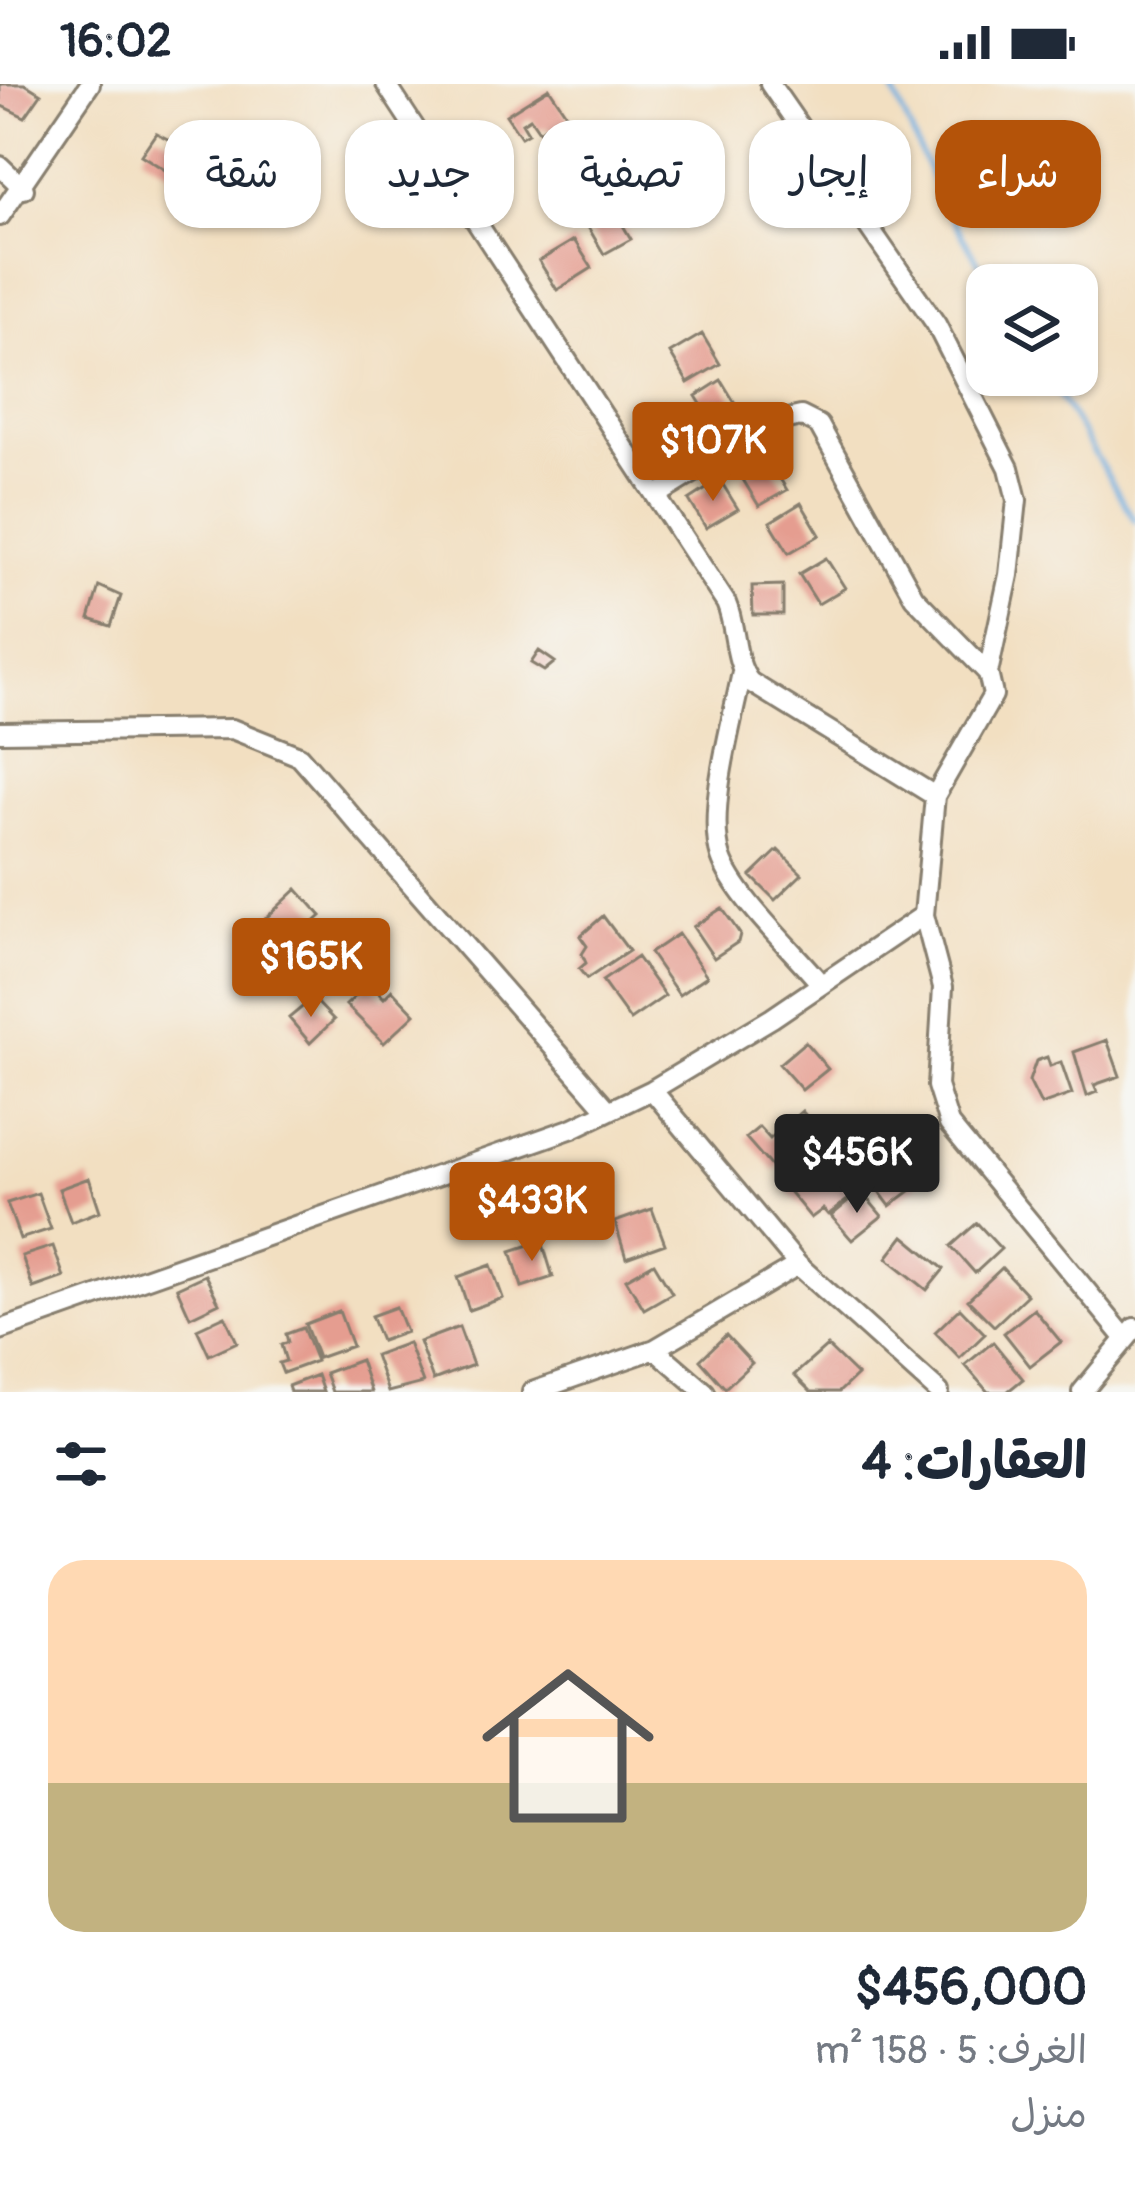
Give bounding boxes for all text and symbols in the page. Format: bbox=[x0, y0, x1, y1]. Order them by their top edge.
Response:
text: 16:02 bbox=[60, 14, 172, 70]
chip: شقة bbox=[164, 120, 321, 228]
chip: جديد bbox=[345, 120, 514, 228]
chip: تصفية bbox=[538, 120, 725, 228]
chip: إيجار bbox=[749, 120, 911, 228]
chip: شراء bbox=[935, 120, 1101, 228]
map controls bbox=[966, 264, 1098, 396]
button: layers bbox=[966, 264, 1098, 396]
pin: $107K bbox=[629, 402, 797, 504]
text: $107K bbox=[659, 416, 767, 465]
pin: $165K bbox=[227, 918, 395, 1020]
text: $165K bbox=[259, 932, 363, 981]
pin: $456K bbox=[773, 1114, 941, 1216]
text: $456K bbox=[801, 1128, 913, 1177]
pin: $433K bbox=[448, 1162, 616, 1264]
text: $433K bbox=[477, 1176, 587, 1225]
text: العقارات: 4 bbox=[862, 1430, 1087, 1494]
icon: filters bbox=[48, 1431, 114, 1497]
icon: home bbox=[460, 1638, 676, 1854]
text: $456,000 bbox=[855, 1956, 1087, 2020]
text: الغرف: 5 · 158 m² bbox=[815, 2026, 1087, 2075]
text: منزل bbox=[1010, 2090, 1087, 2139]

